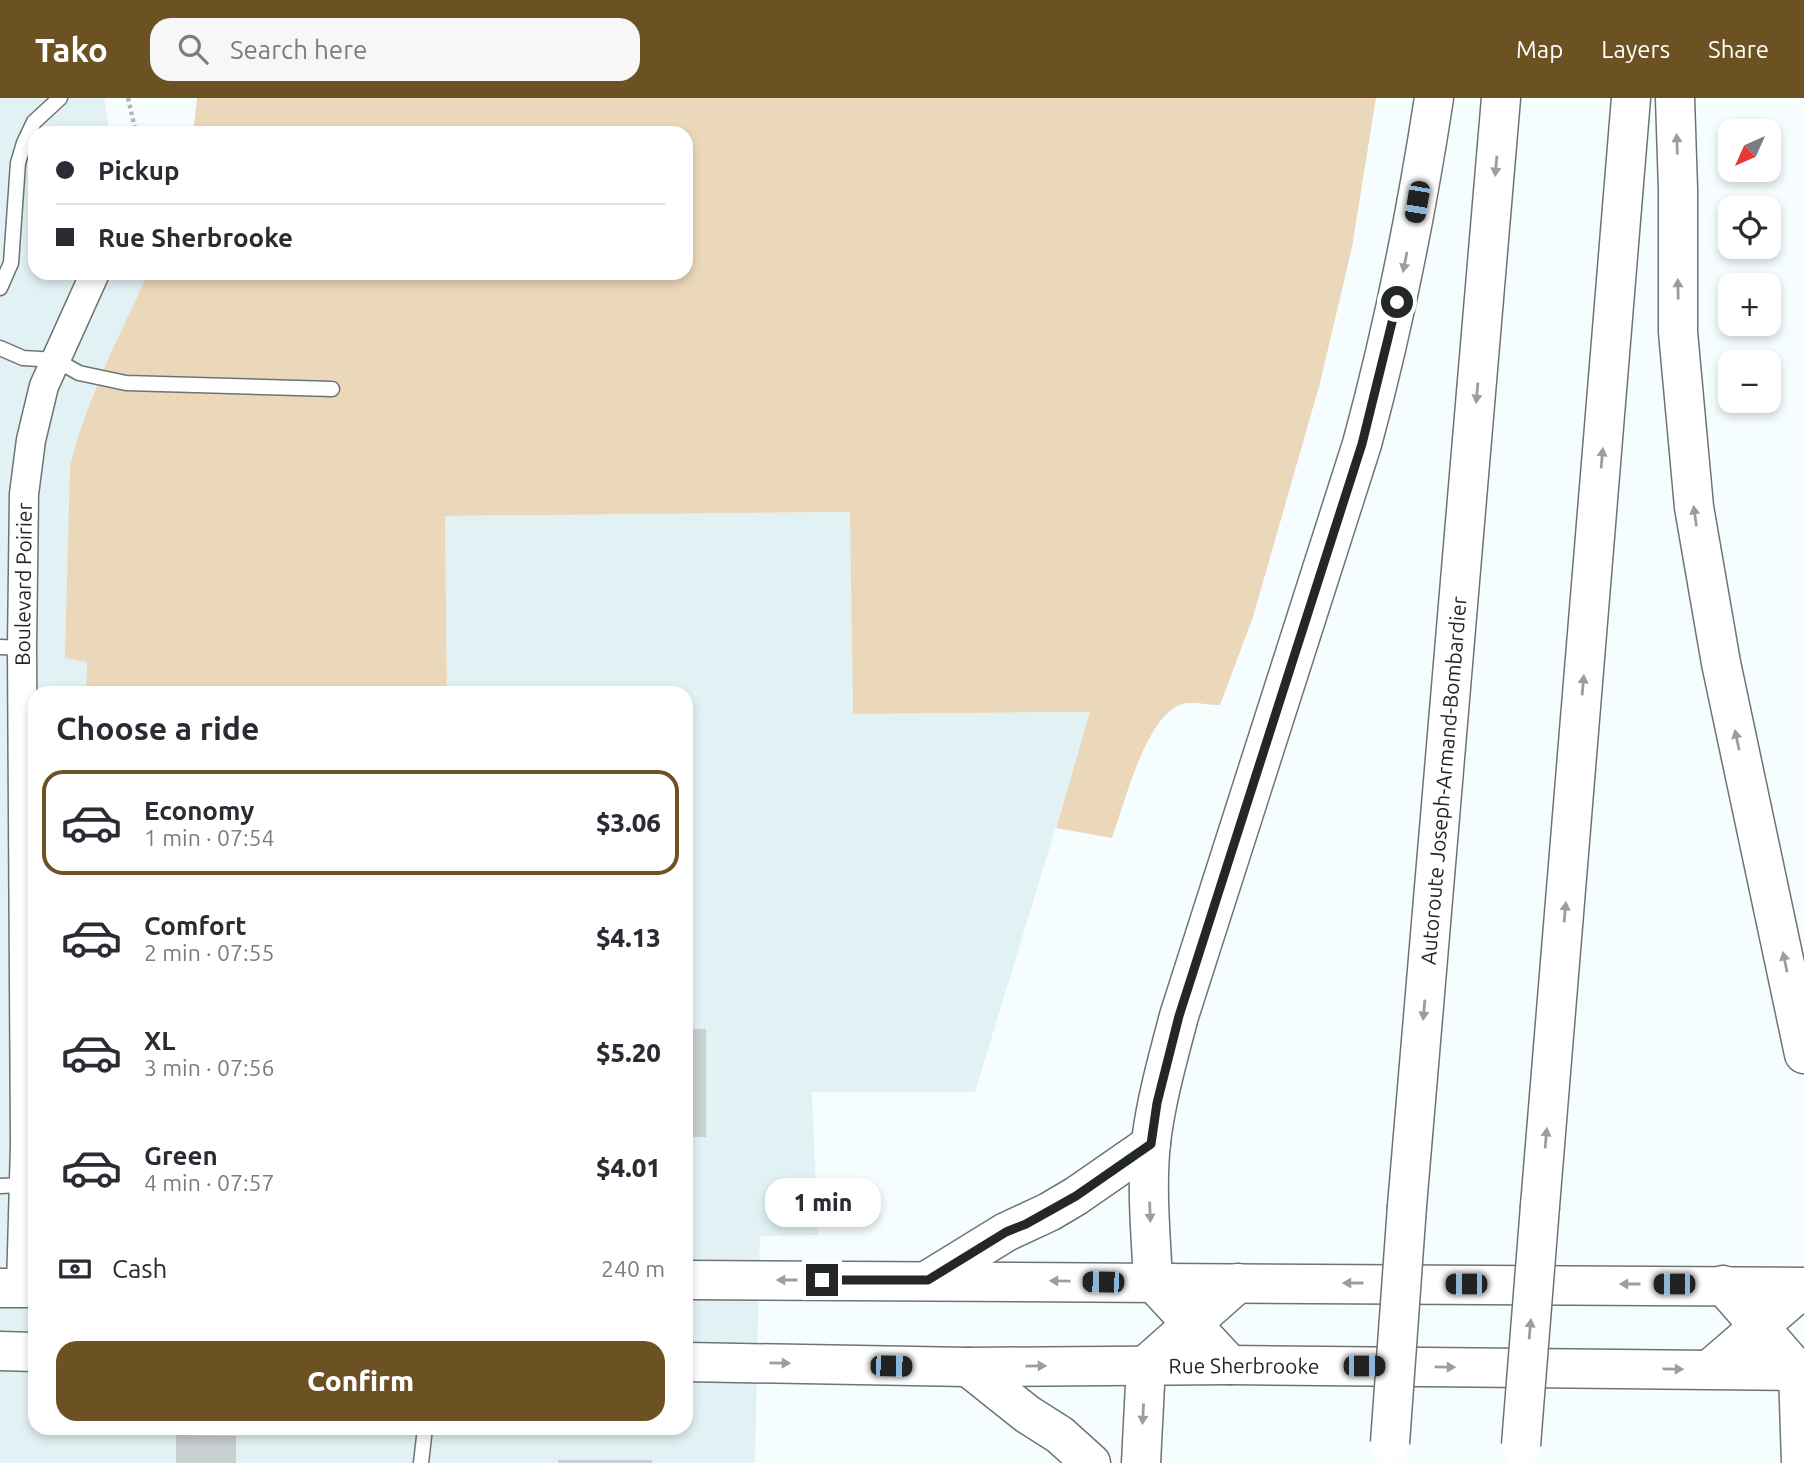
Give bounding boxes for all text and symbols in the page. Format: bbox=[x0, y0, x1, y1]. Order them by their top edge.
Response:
search box bbox=[150, 18, 640, 81]
icon: search bbox=[174, 30, 212, 68]
text: Tako bbox=[35, 31, 108, 68]
text: Search here bbox=[230, 35, 367, 64]
text: Map bbox=[1516, 36, 1563, 63]
text: Layers bbox=[1601, 36, 1670, 63]
text: Share bbox=[1708, 36, 1769, 63]
north arrow bbox=[1718, 119, 1782, 182]
map controls bbox=[1718, 119, 1781, 413]
one-way arrow bbox=[1671, 132, 1682, 154]
one-way arrow bbox=[1490, 155, 1501, 177]
text: Pickup bbox=[98, 156, 180, 185]
car bbox=[1404, 179, 1431, 225]
button: locate bbox=[1718, 196, 1781, 259]
text: Rue Sherbrooke bbox=[98, 223, 293, 252]
one-way arrow bbox=[1400, 251, 1411, 273]
button: + bbox=[1718, 273, 1781, 336]
one-way arrow bbox=[1672, 278, 1684, 300]
route start bbox=[1381, 286, 1413, 318]
button: − bbox=[1718, 350, 1781, 413]
one-way arrow bbox=[1471, 382, 1482, 404]
one-way arrow bbox=[1597, 447, 1608, 469]
street label: Boulevard Poirier bbox=[10, 502, 36, 666]
one-way arrow bbox=[1690, 505, 1701, 527]
street label: Autoroute Joseph-Armand-Bombardier bbox=[1416, 595, 1471, 966]
one-way arrow bbox=[1578, 674, 1589, 696]
text: Choose a ride bbox=[56, 710, 259, 746]
one-way arrow bbox=[1732, 729, 1743, 751]
icon: car bbox=[60, 791, 123, 854]
text: Economy bbox=[144, 796, 254, 825]
text: $3.06 bbox=[596, 808, 661, 837]
text: 1 min · 07:54 bbox=[144, 825, 275, 850]
one-way arrow bbox=[1560, 901, 1571, 923]
icon: car bbox=[60, 906, 123, 969]
text: Comfort bbox=[144, 911, 247, 940]
text: $4.13 bbox=[596, 923, 661, 952]
text: 2 min · 07:55 bbox=[144, 940, 275, 965]
one-way arrow bbox=[1779, 951, 1790, 973]
one-way arrow bbox=[1418, 999, 1429, 1021]
icon: car bbox=[60, 1021, 123, 1084]
text: XL bbox=[144, 1026, 175, 1055]
text: $5.20 bbox=[596, 1038, 661, 1067]
text: 3 min · 07:56 bbox=[144, 1055, 275, 1080]
one-way arrow bbox=[1541, 1127, 1552, 1149]
icon: car bbox=[60, 1136, 123, 1199]
text: Green bbox=[144, 1141, 218, 1170]
text: $4.01 bbox=[596, 1153, 661, 1182]
text: 4 min · 07:57 bbox=[144, 1170, 275, 1195]
callout: 1 min bbox=[764, 1178, 880, 1228]
text: 1 min bbox=[794, 1190, 852, 1215]
one-way arrow bbox=[1144, 1201, 1155, 1223]
icon: cash bbox=[56, 1250, 94, 1288]
text: Cash bbox=[112, 1254, 167, 1283]
text: 240 m bbox=[601, 1256, 665, 1281]
route end bbox=[806, 1264, 838, 1296]
car bbox=[1082, 1271, 1125, 1293]
one-way arrow bbox=[775, 1274, 797, 1286]
car bbox=[1446, 1274, 1488, 1295]
car bbox=[1654, 1274, 1696, 1295]
one-way arrow bbox=[1049, 1275, 1071, 1287]
one-way arrow bbox=[1342, 1277, 1364, 1289]
one-way arrow bbox=[1619, 1279, 1641, 1290]
one-way arrow bbox=[1525, 1317, 1536, 1339]
button: Confirm bbox=[56, 1341, 665, 1421]
street label: Rue Sherbrooke bbox=[1168, 1353, 1319, 1378]
car bbox=[870, 1355, 913, 1377]
car bbox=[1344, 1356, 1386, 1377]
one-way arrow bbox=[769, 1358, 791, 1369]
one-way arrow bbox=[1025, 1361, 1047, 1372]
one-way arrow bbox=[1435, 1361, 1457, 1373]
one-way arrow bbox=[1662, 1363, 1684, 1375]
one-way arrow bbox=[1138, 1403, 1149, 1425]

